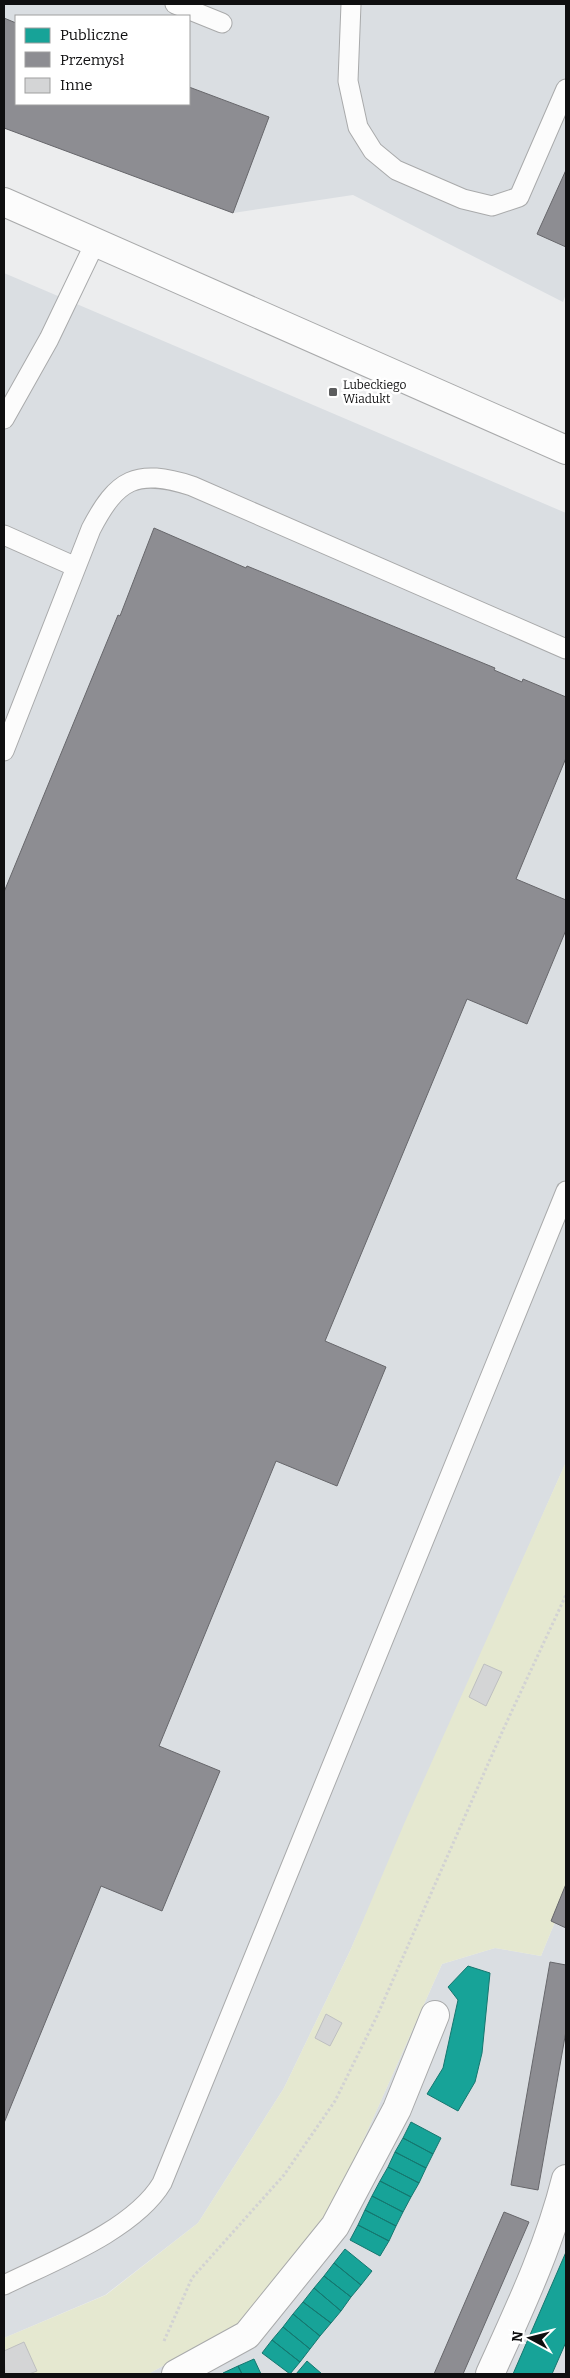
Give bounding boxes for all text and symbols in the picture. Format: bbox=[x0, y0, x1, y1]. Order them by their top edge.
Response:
legend bbox=[15, 15, 190, 105]
text: Publiczne bbox=[60, 26, 128, 44]
text: Przemysł bbox=[60, 51, 124, 69]
text: Inne bbox=[60, 76, 92, 94]
place label: Lubeckiego Wiadukt bbox=[343, 378, 407, 406]
marker: Lubeckiego Wiadukt bbox=[327, 386, 339, 398]
north arrow bbox=[505, 2313, 555, 2363]
text: N bbox=[508, 2330, 527, 2343]

